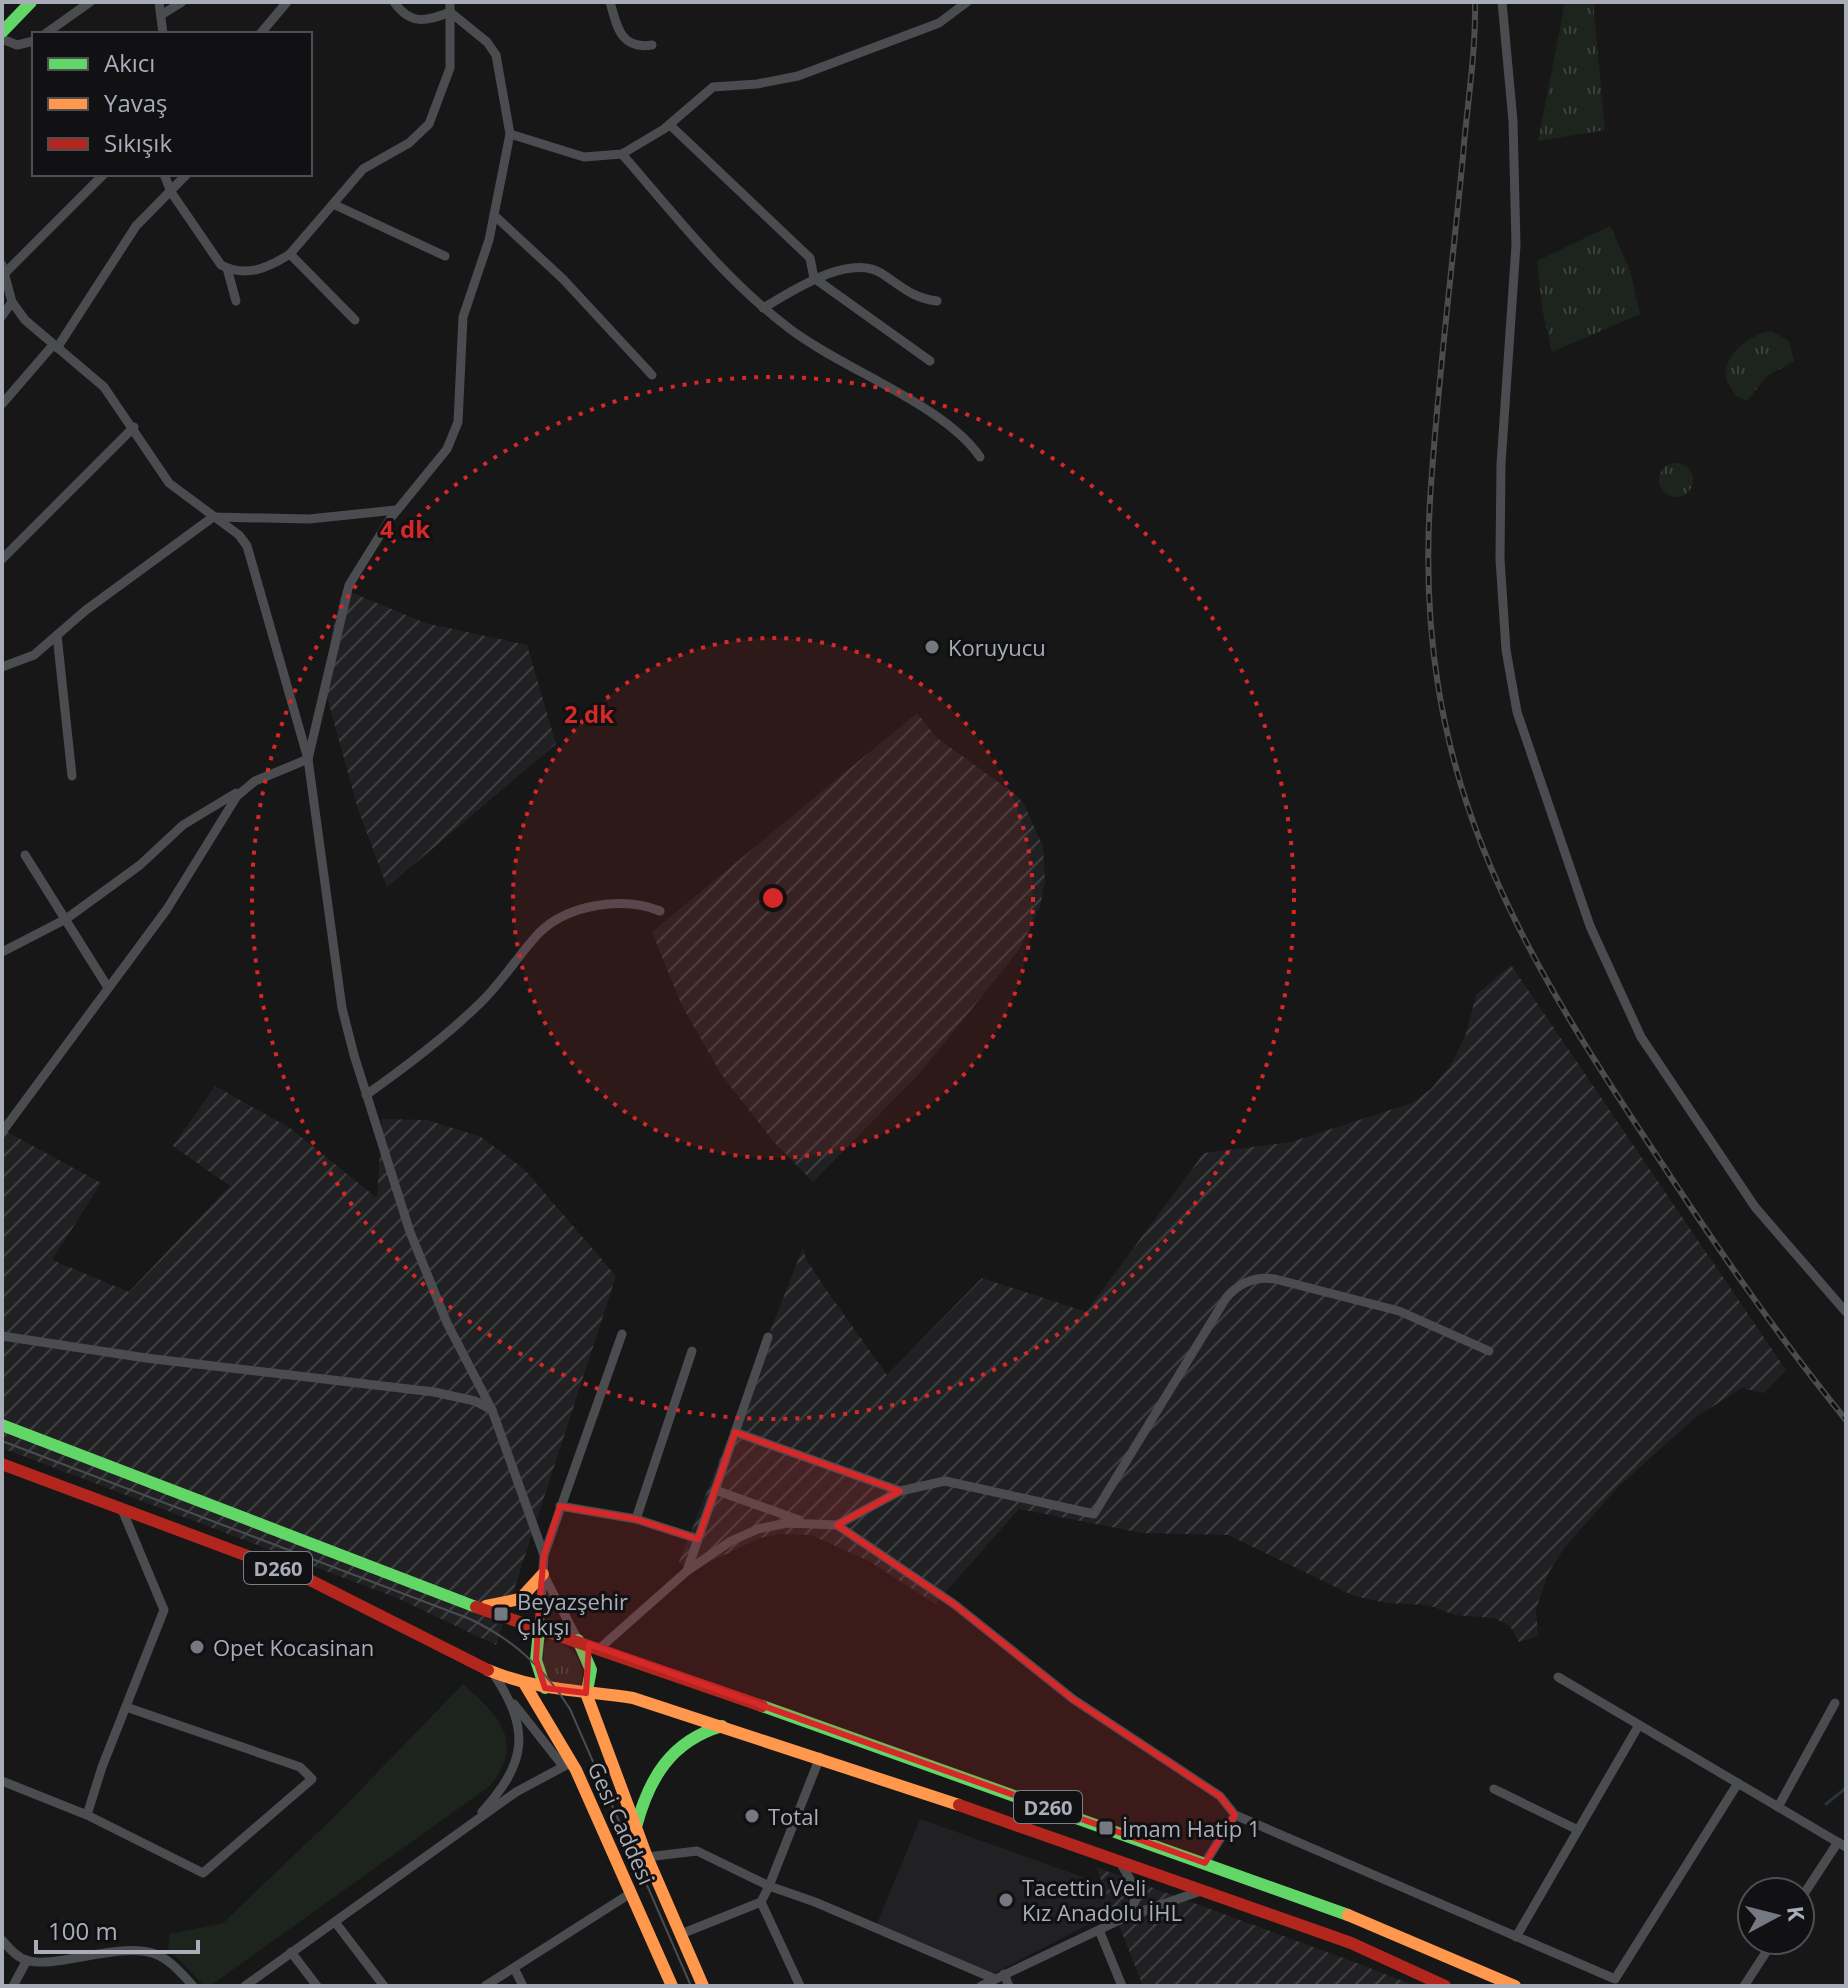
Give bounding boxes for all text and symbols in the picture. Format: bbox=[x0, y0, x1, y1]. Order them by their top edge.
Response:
legend bbox=[32, 32, 312, 176]
text: Akıcı bbox=[104, 46, 155, 79]
text: Yavaş bbox=[104, 86, 168, 119]
text: Sıkışık bbox=[104, 126, 172, 159]
text: 4 dk bbox=[380, 512, 430, 545]
place label: Koruyucu bbox=[948, 632, 1046, 662]
marker: Koruyucu bbox=[923, 638, 941, 656]
text: 2 dk bbox=[564, 697, 614, 730]
centre of rings bbox=[759, 884, 787, 912]
road number: D260 bbox=[244, 1552, 312, 1584]
place label: Beyazşehir Çıkışı bbox=[517, 1586, 628, 1641]
marker: Beyazşehir Çıkışı bbox=[492, 1605, 510, 1623]
place label: Opet Kocasinan bbox=[213, 1632, 374, 1662]
marker: Opet Kocasinan bbox=[188, 1638, 206, 1656]
street label: Gesi Caddesi bbox=[582, 1757, 662, 1889]
road number: D260 bbox=[1014, 1791, 1082, 1823]
place label: Total bbox=[768, 1801, 819, 1831]
marker: Total bbox=[743, 1807, 761, 1825]
place label: İmam Hatip 1 bbox=[1122, 1813, 1260, 1843]
marker: İmam Hatip 1 bbox=[1097, 1819, 1115, 1837]
place label: Tacettin Veli Kız Anadolu İHL bbox=[1022, 1872, 1182, 1927]
north arrow bbox=[1736, 1876, 1816, 1956]
marker: Tacettin Veli Kız Anadolu İHL bbox=[997, 1891, 1015, 1909]
scale bar bbox=[36, 1904, 198, 1954]
text: K bbox=[1781, 1904, 1813, 1923]
text: 100 m bbox=[48, 1914, 118, 1947]

